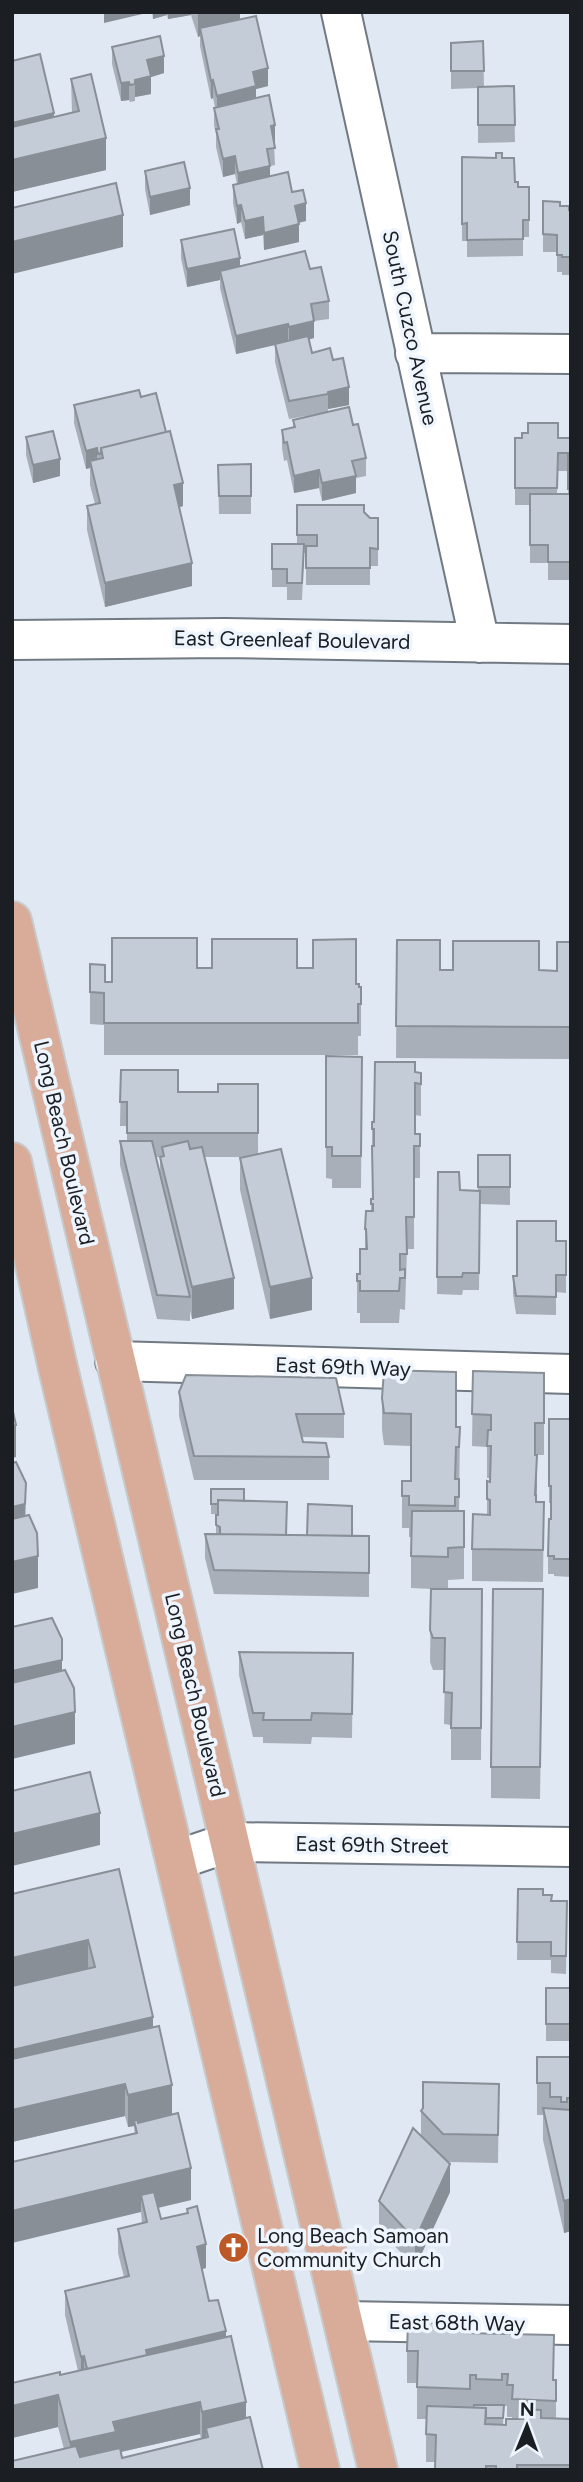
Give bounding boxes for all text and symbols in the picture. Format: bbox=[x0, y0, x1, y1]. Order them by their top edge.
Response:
street label: South Cuzco Avenue bbox=[378, 228, 443, 428]
street label: East Greenleaf Boulevard bbox=[173, 625, 411, 654]
street label: Long Beach Boulevard bbox=[29, 1038, 100, 1247]
street label: East 69th Way bbox=[275, 1352, 411, 1381]
street label: Long Beach Boulevard bbox=[160, 1590, 231, 1799]
street label: East 69th Street bbox=[295, 1831, 449, 1858]
place label: Long Beach Samoan Community Church bbox=[257, 2223, 449, 2272]
church icon: Long Beach Samoan Community Church bbox=[217, 2231, 251, 2265]
street label: East 68th Way bbox=[389, 2309, 526, 2336]
north arrow bbox=[492, 2391, 562, 2461]
text: N bbox=[520, 2398, 535, 2421]

